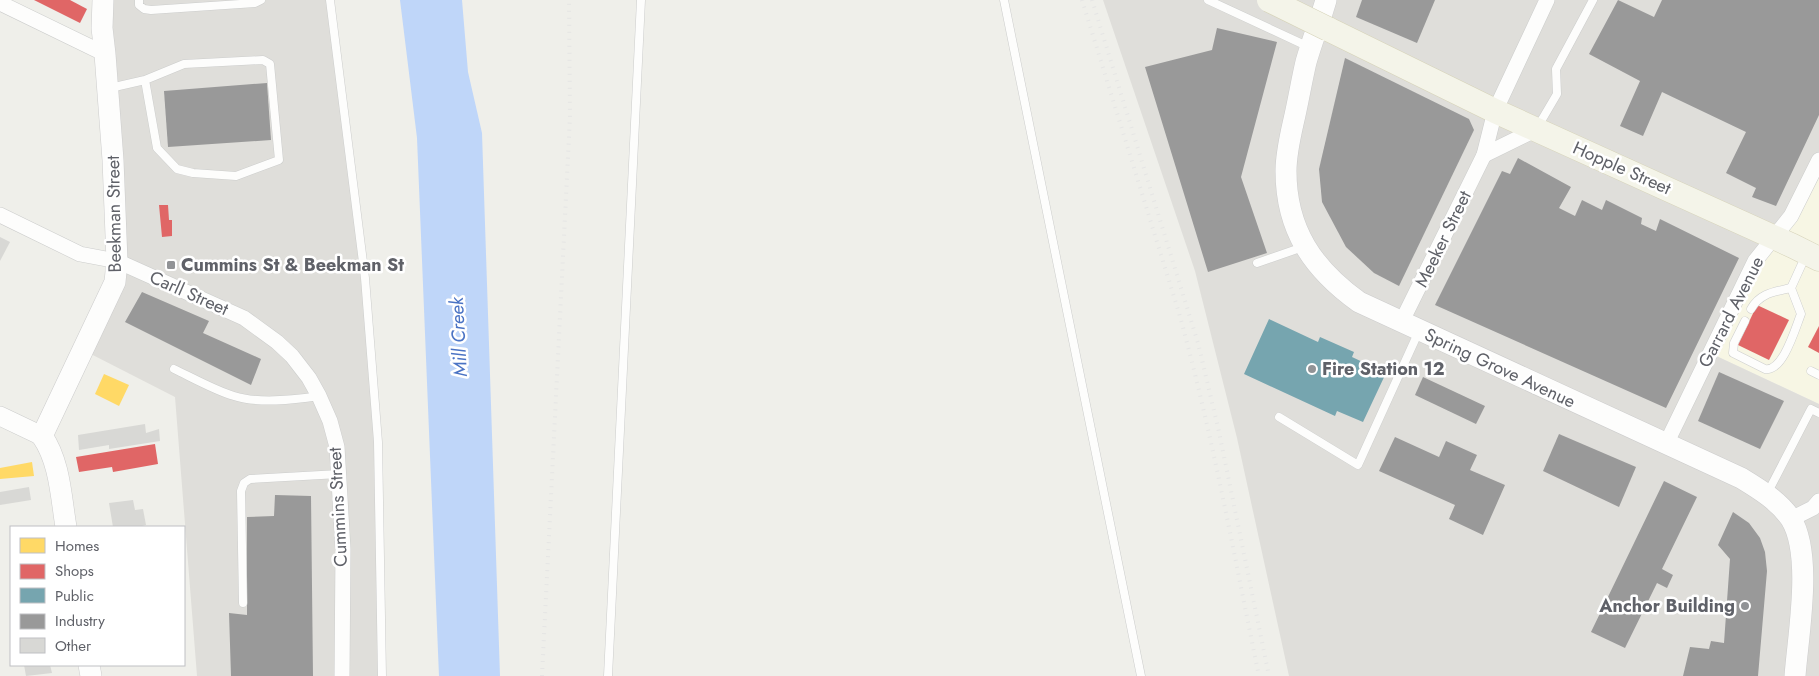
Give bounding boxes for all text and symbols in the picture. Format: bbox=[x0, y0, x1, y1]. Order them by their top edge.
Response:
street label: Hopple Street bbox=[1569, 135, 1676, 201]
street label: Beekman Street bbox=[100, 155, 128, 273]
street label: Meeker Street bbox=[1408, 186, 1478, 292]
place label: Cummins St & Beekman St bbox=[181, 252, 404, 278]
street label: Garrard Avenue bbox=[1692, 252, 1770, 372]
marker: Cummins St & Beekman St bbox=[165, 259, 177, 271]
street label: Carll Street bbox=[145, 264, 233, 322]
water label: Mill Creek bbox=[443, 296, 474, 377]
street label: Spring Grove Avenue bbox=[1420, 322, 1580, 414]
place label: Fire Station 12 bbox=[1322, 356, 1445, 382]
marker: Fire Station 12 bbox=[1306, 363, 1318, 375]
street label: Cummins Street bbox=[322, 446, 354, 567]
legend bbox=[10, 526, 185, 666]
text: Homes bbox=[55, 535, 99, 557]
text: Shops bbox=[55, 560, 94, 582]
text: Public bbox=[55, 585, 94, 607]
place label: Anchor Building bbox=[1598, 593, 1735, 619]
marker: Anchor Building bbox=[1739, 600, 1751, 612]
text: Industry bbox=[55, 610, 105, 632]
text: Other bbox=[55, 635, 92, 657]

